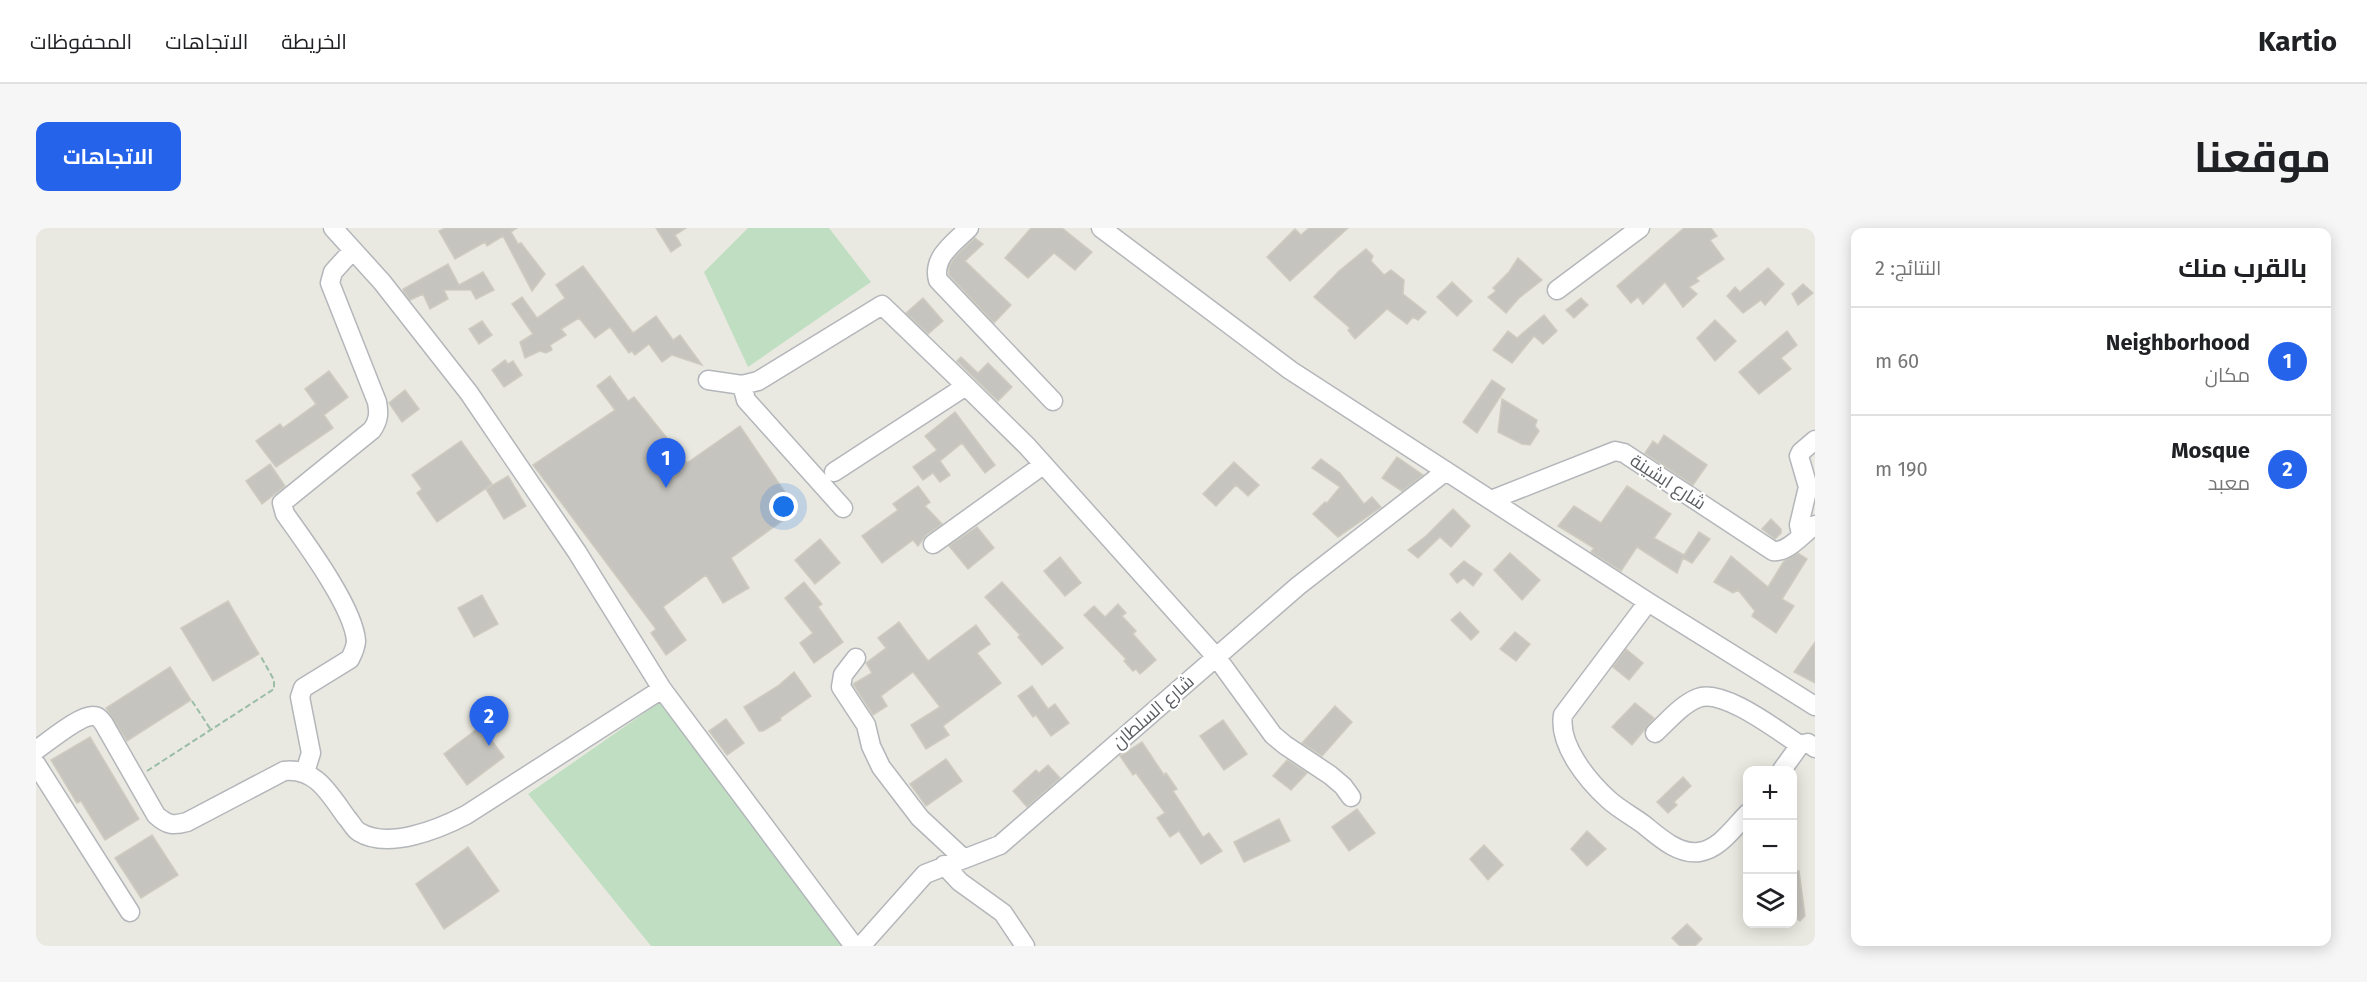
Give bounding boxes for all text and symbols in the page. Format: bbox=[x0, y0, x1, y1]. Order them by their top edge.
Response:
text: Kartio bbox=[2258, 25, 2337, 58]
text: المحفوظات bbox=[30, 29, 132, 55]
text: الاتجاهات bbox=[165, 29, 248, 55]
text: الخريطة bbox=[281, 29, 347, 55]
button: الاتجاهات bbox=[36, 122, 181, 191]
text: موقعنا bbox=[2194, 133, 2331, 183]
text: بالقرب منك bbox=[2178, 253, 2307, 284]
text: النتائج: 2 bbox=[1875, 256, 1941, 280]
text: Neighborhood bbox=[2106, 329, 2250, 356]
text: 60 m bbox=[1875, 349, 1919, 373]
text: 1 bbox=[2283, 349, 2292, 373]
text: مكان bbox=[2205, 363, 2250, 387]
text: Mosque bbox=[2171, 437, 2250, 464]
pin: 1 bbox=[646, 438, 686, 488]
street label: شارع ابشينة bbox=[1625, 449, 1710, 515]
text: 190 m bbox=[1875, 457, 1928, 481]
text: 2 bbox=[2282, 457, 2293, 481]
text: معبد bbox=[2208, 471, 2250, 495]
your location bbox=[769, 492, 798, 521]
street label: شارع السلطان bbox=[1108, 670, 1199, 754]
pin: 2 bbox=[470, 696, 508, 746]
map controls bbox=[1743, 766, 1797, 928]
button: + bbox=[1743, 766, 1797, 820]
button: − bbox=[1743, 820, 1797, 874]
button: layers bbox=[1743, 874, 1797, 928]

